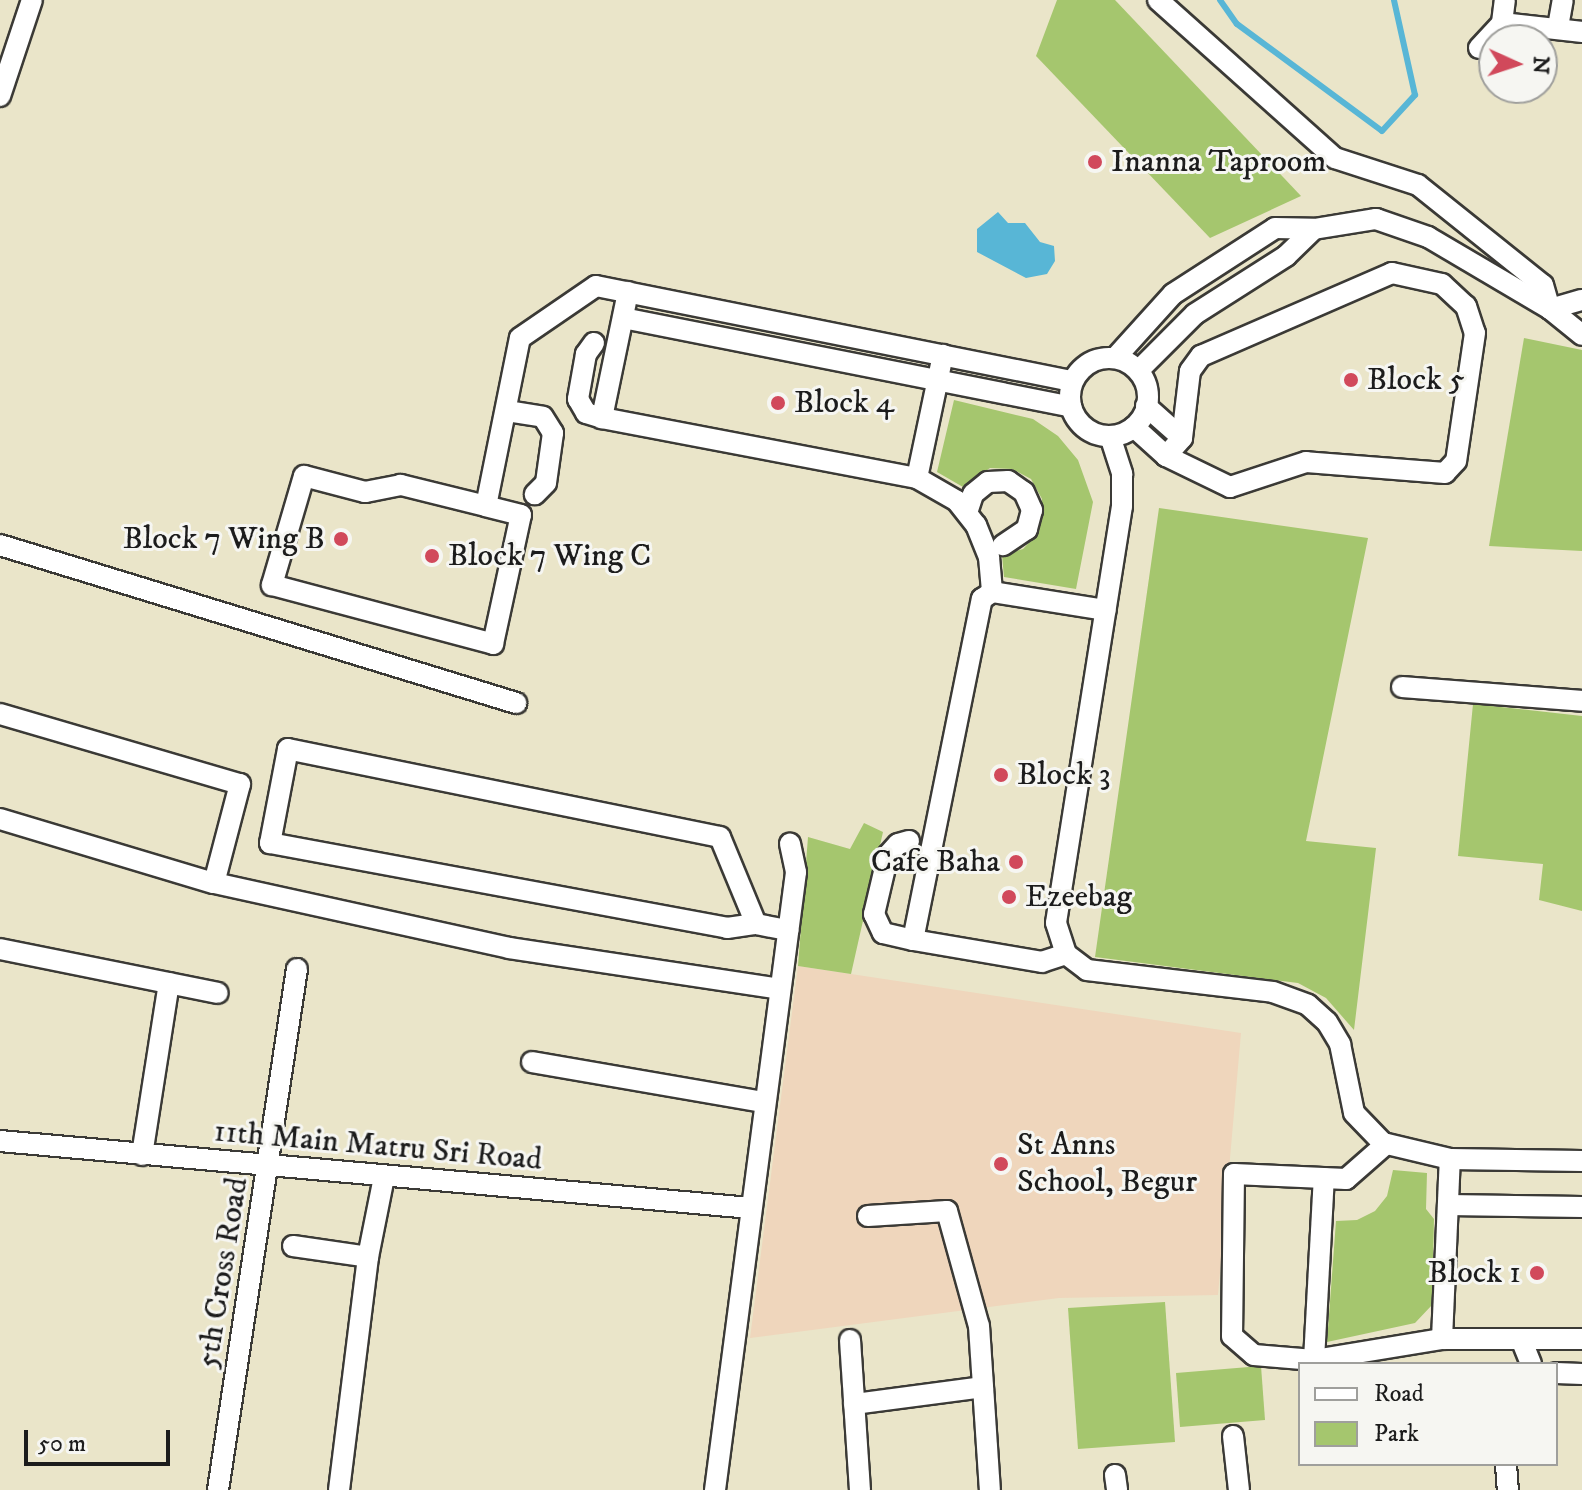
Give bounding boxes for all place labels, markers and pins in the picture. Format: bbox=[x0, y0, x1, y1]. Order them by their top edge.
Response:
place label: Inanna Taproom bbox=[1111, 143, 1326, 181]
marker: Inanna Taproom bbox=[1086, 153, 1104, 171]
place label: Block 5 bbox=[1367, 361, 1465, 399]
marker: Block 5 bbox=[1342, 371, 1360, 389]
place label: Block 4 bbox=[794, 384, 894, 422]
marker: Block 4 bbox=[769, 394, 787, 412]
place label: Block 7 Wing B bbox=[123, 520, 325, 558]
marker: Block 7 Wing B bbox=[332, 530, 350, 548]
place label: Block 7 Wing C bbox=[448, 537, 651, 575]
marker: Block 7 Wing C bbox=[423, 547, 441, 565]
place label: Block 3 bbox=[1017, 756, 1111, 794]
marker: Block 3 bbox=[992, 766, 1010, 784]
place label: Cafe Baha bbox=[871, 843, 1000, 881]
marker: Cafe Baha bbox=[1007, 853, 1025, 871]
place label: Ezeebag bbox=[1025, 878, 1132, 916]
marker: Ezeebag bbox=[1000, 888, 1018, 906]
place label: St Anns School, Begur bbox=[1017, 1127, 1197, 1202]
marker: St Anns School, Begur bbox=[992, 1155, 1010, 1173]
place label: Block 1 bbox=[1428, 1254, 1521, 1292]
marker: Block 1 bbox=[1528, 1264, 1546, 1282]

